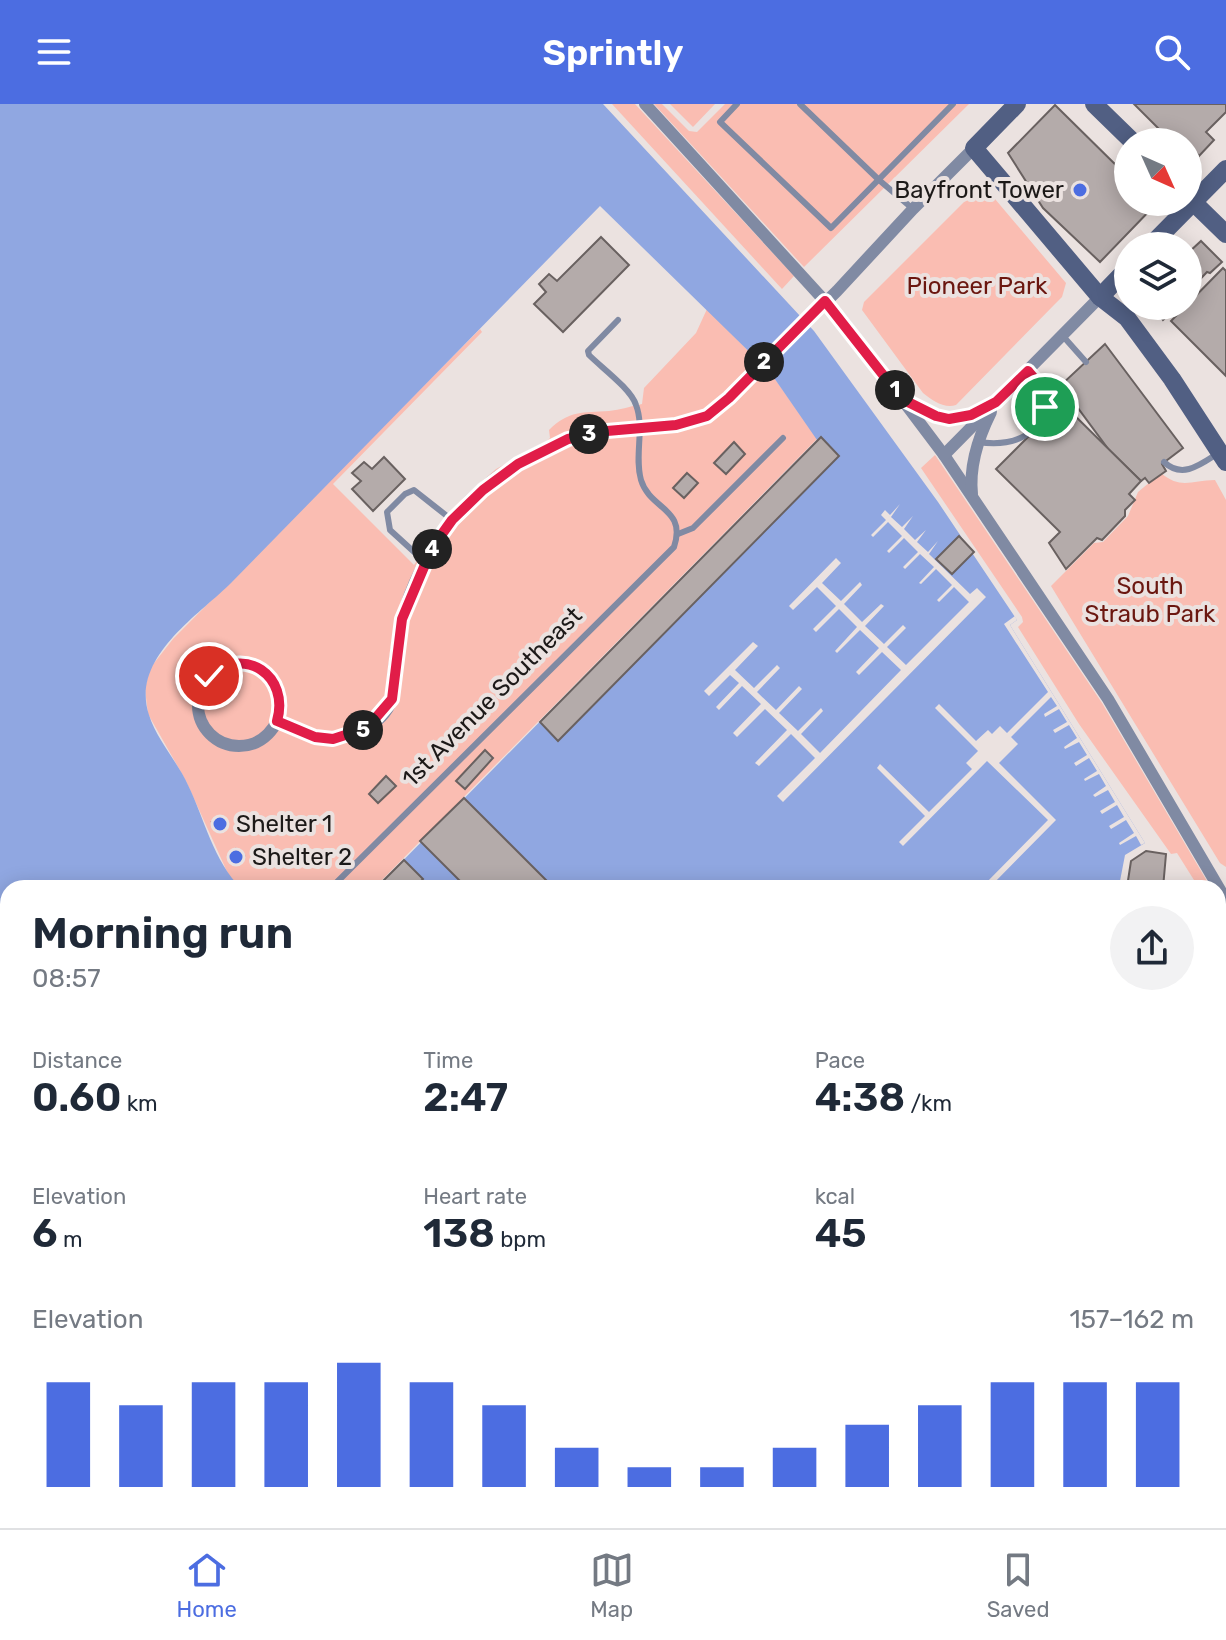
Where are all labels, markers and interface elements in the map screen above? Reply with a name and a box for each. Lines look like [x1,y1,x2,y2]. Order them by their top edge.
icon: menu [32,30,76,74]
icon: search [1150,30,1194,74]
text: Sprintly [542,31,684,74]
north arrow [1114,128,1202,216]
map controls [1114,128,1202,320]
place label: Bayfront Tower [894,176,1064,204]
marker: Bayfront Tower [1071,181,1089,199]
button: layers [1114,232,1202,320]
park label: Pioneer Park [907,272,1048,300]
pin: 2 [744,342,784,382]
text: 2 [757,348,771,375]
pin: 1 [875,370,915,410]
pin [1011,373,1079,441]
text: 1 [890,376,900,403]
icon: arrive [1023,385,1067,429]
pin: 3 [569,414,609,454]
text: 3 [582,420,596,447]
pin: 4 [412,529,452,569]
text: 4 [424,535,440,562]
park label: South Straub Park [1084,572,1216,628]
street label: 1st Avenue Southeast [396,601,588,793]
pin [175,642,243,710]
icon: check [187,654,231,698]
pin: 5 [343,710,383,750]
text: 5 [356,716,370,743]
place label: Shelter 1 [236,810,332,838]
marker: Shelter 1 [211,815,229,833]
place label: Shelter 2 [252,843,352,871]
marker: Shelter 2 [227,848,245,866]
button: share [1110,906,1194,990]
text: Morning run [32,907,293,959]
text: 08:57 [32,963,100,994]
text: Distance [32,1047,122,1074]
text: Time [423,1047,473,1074]
text: Pace [815,1047,865,1074]
text: 0.60 [32,1074,121,1121]
text: 2:47 [423,1074,508,1121]
text: 4:38 [815,1074,905,1121]
text: km [121,1090,158,1117]
text: /km [905,1090,952,1117]
text: Elevation [32,1183,126,1210]
text: Heart rate [423,1183,527,1210]
text: kcal [815,1183,855,1210]
text: 6 [32,1210,58,1257]
text: 138 [423,1210,495,1257]
text: 45 [815,1210,867,1257]
text: m [58,1226,82,1253]
text: bpm [495,1226,546,1253]
text: Elevation [32,1304,143,1335]
text: 157–162 m [1069,1304,1194,1335]
tab: Home [176,1548,237,1623]
tab: Map [590,1548,634,1623]
tab: Saved [987,1548,1049,1623]

